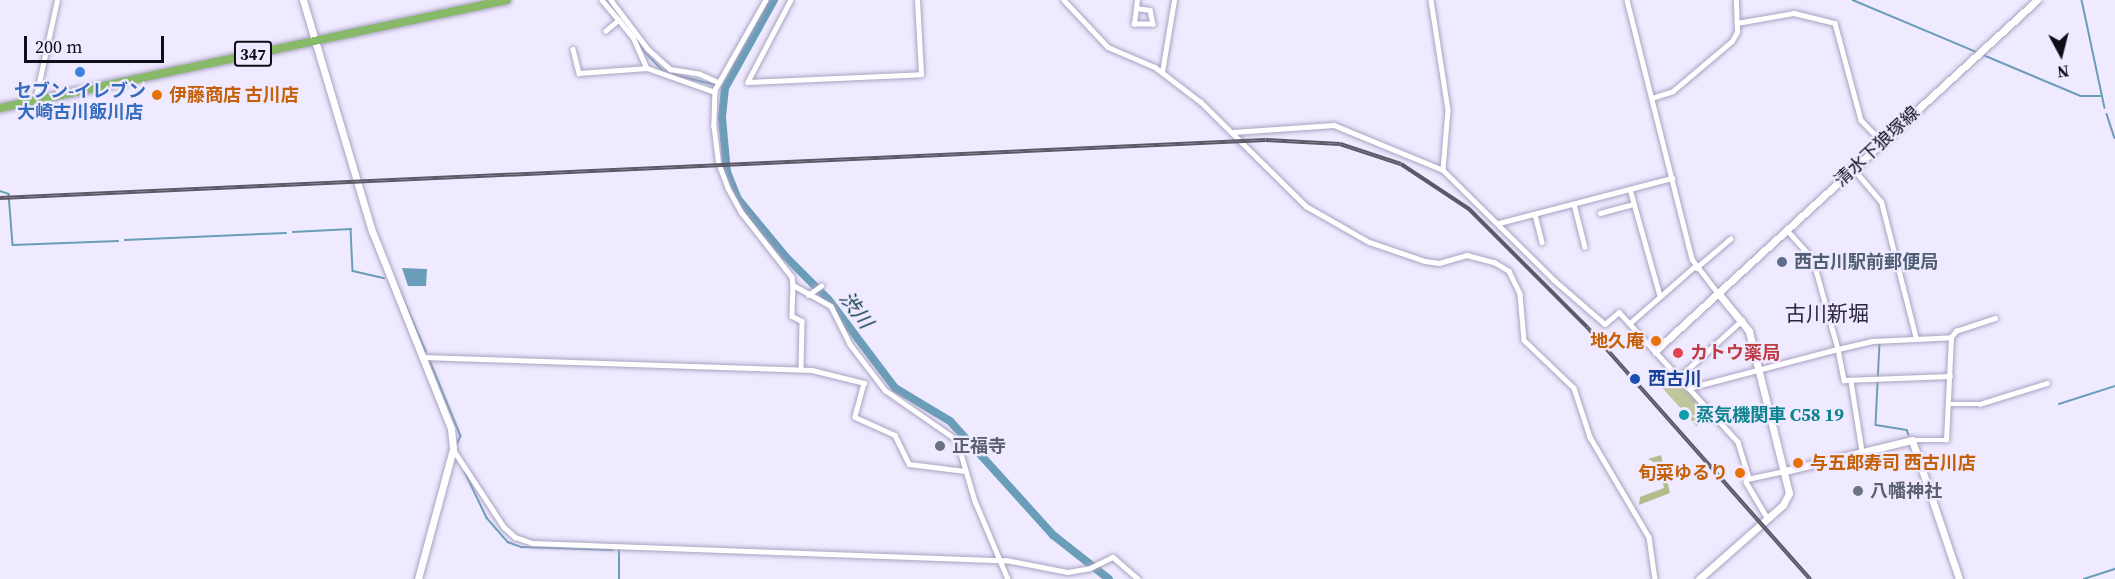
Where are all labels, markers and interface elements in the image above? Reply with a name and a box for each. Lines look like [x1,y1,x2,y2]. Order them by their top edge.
scale bar [27,24,166,62]
north arrow [2031,24,2091,84]
text: 200 m [35,34,82,59]
road number: 347 [234,41,272,67]
text: N [2056,60,2070,83]
marker: セブン-イレブン 大崎古川飯川店 [73,65,87,79]
place label: セブン-イレブン 大崎古川飯川店 [14,81,146,124]
place label: 伊藤商店 古川店 [169,84,299,106]
marker: 伊藤商店 古川店 [150,88,164,102]
street label: 清水下狼塚線 [1830,102,1924,192]
place label: 西古川駅前郵便局 [1794,251,1938,273]
marker: 西古川駅前郵便局 [1775,255,1789,269]
water label: 渋川 [834,287,878,333]
district label: 古川新堀 [1785,301,1869,327]
place label: 地久庵 [1590,330,1644,352]
marker: 地久庵 [1649,334,1663,348]
place label: カトウ薬局 [1690,342,1780,364]
marker: カトウ薬局 [1671,346,1685,360]
place label: 西古川 [1648,368,1702,390]
marker: 西古川 [1626,370,1644,388]
place label: 蒸気機関車 C58 19 [1696,404,1844,426]
marker: 蒸気機関車 C58 19 [1677,408,1691,422]
place label: 正福寺 [952,435,1006,457]
marker: 正福寺 [933,439,947,453]
place label: 与五郎寿司 西古川店 [1810,452,1976,474]
marker: 与五郎寿司 西古川店 [1791,456,1805,470]
place label: 旬菜ゆるり [1638,462,1728,484]
marker: 旬菜ゆるり [1733,466,1747,480]
place label: 八幡神社 [1870,480,1942,502]
marker: 八幡神社 [1851,484,1865,498]

